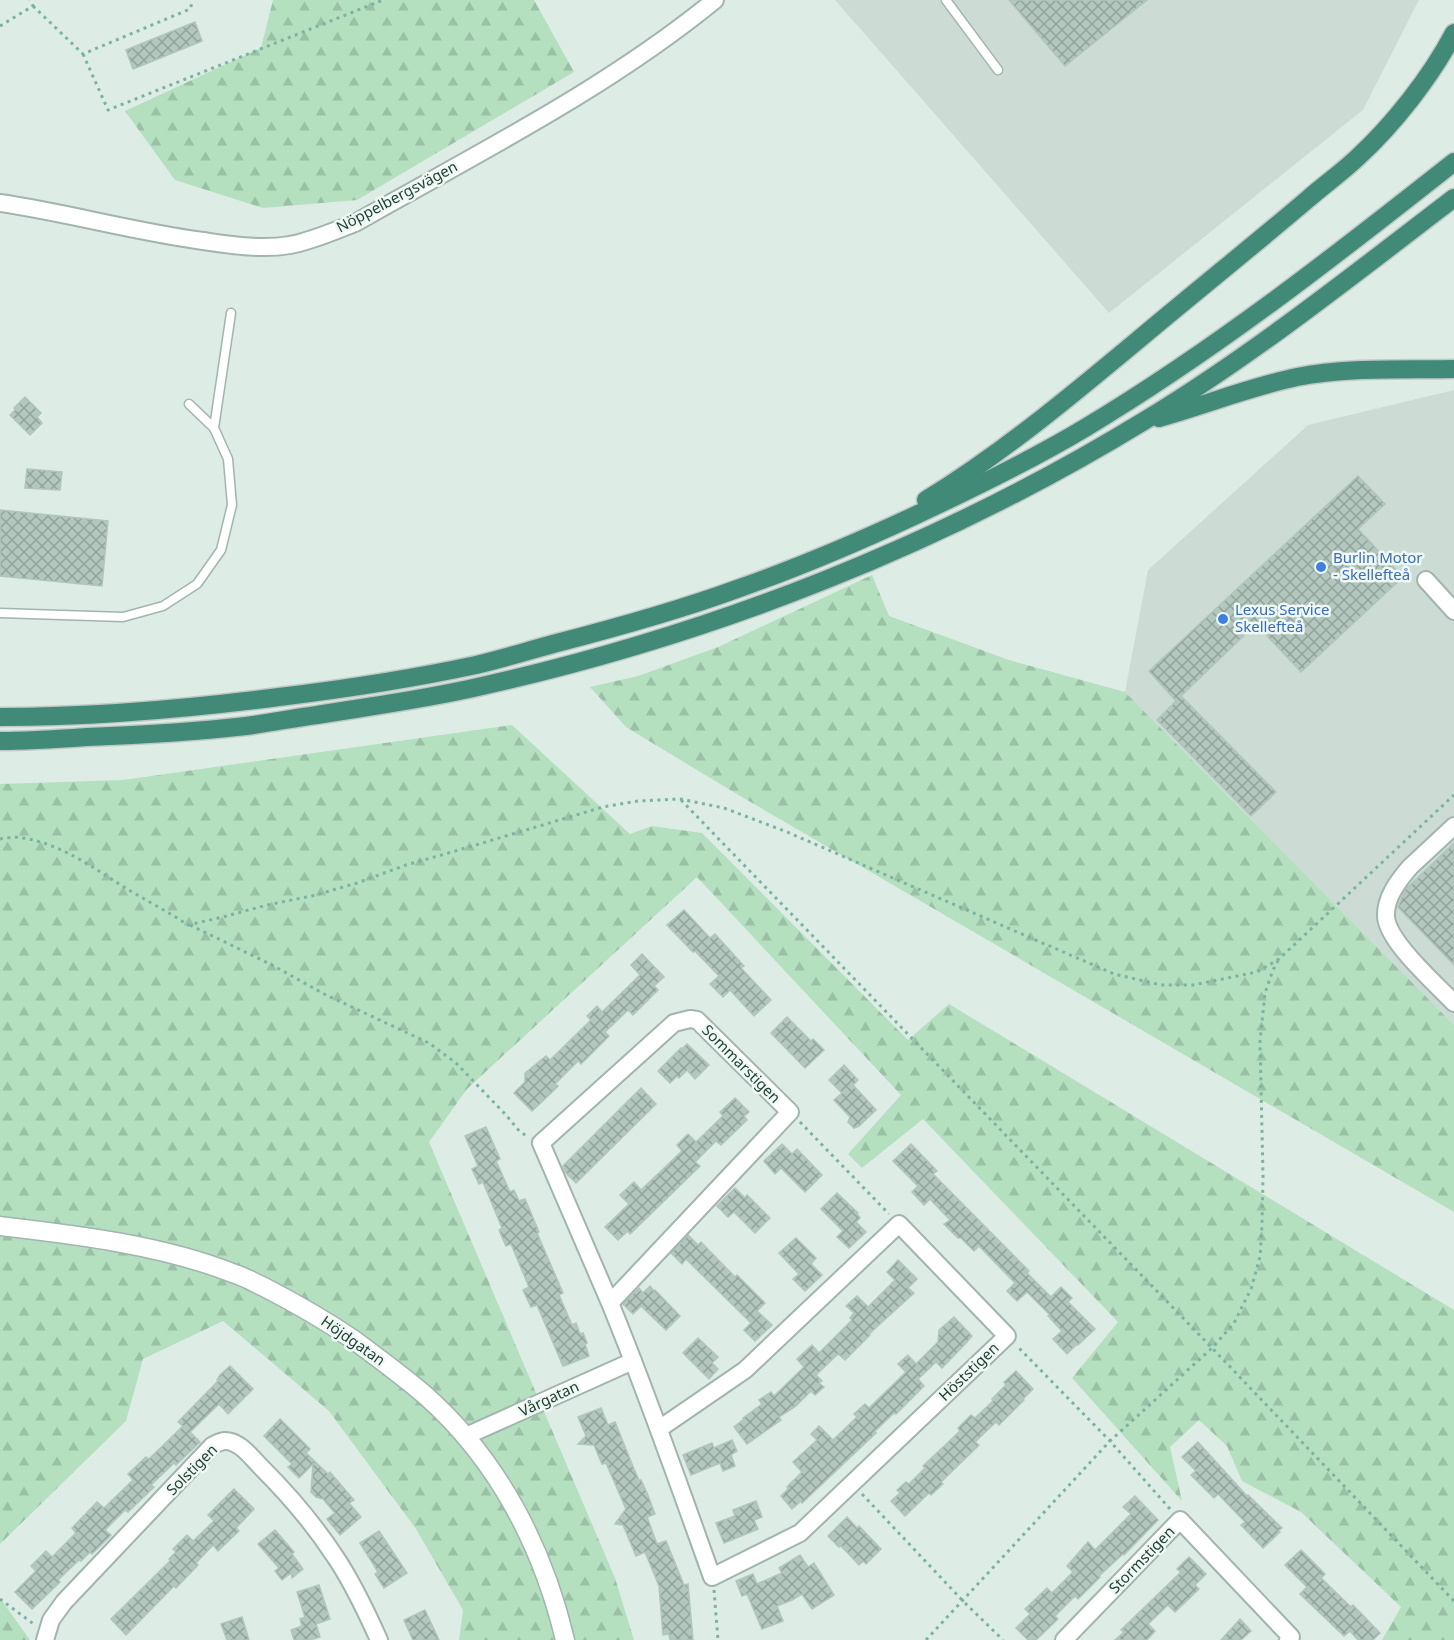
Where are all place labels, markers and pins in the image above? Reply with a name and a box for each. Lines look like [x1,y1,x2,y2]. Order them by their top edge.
place label: Burlin Motor - Skellefteå [1333,547,1423,584]
marker: Burlin Motor - Skellefteå [1314,560,1328,574]
place label: Lexus Service Skellefteå [1235,599,1329,636]
marker: Lexus Service Skellefteå [1216,612,1230,626]

